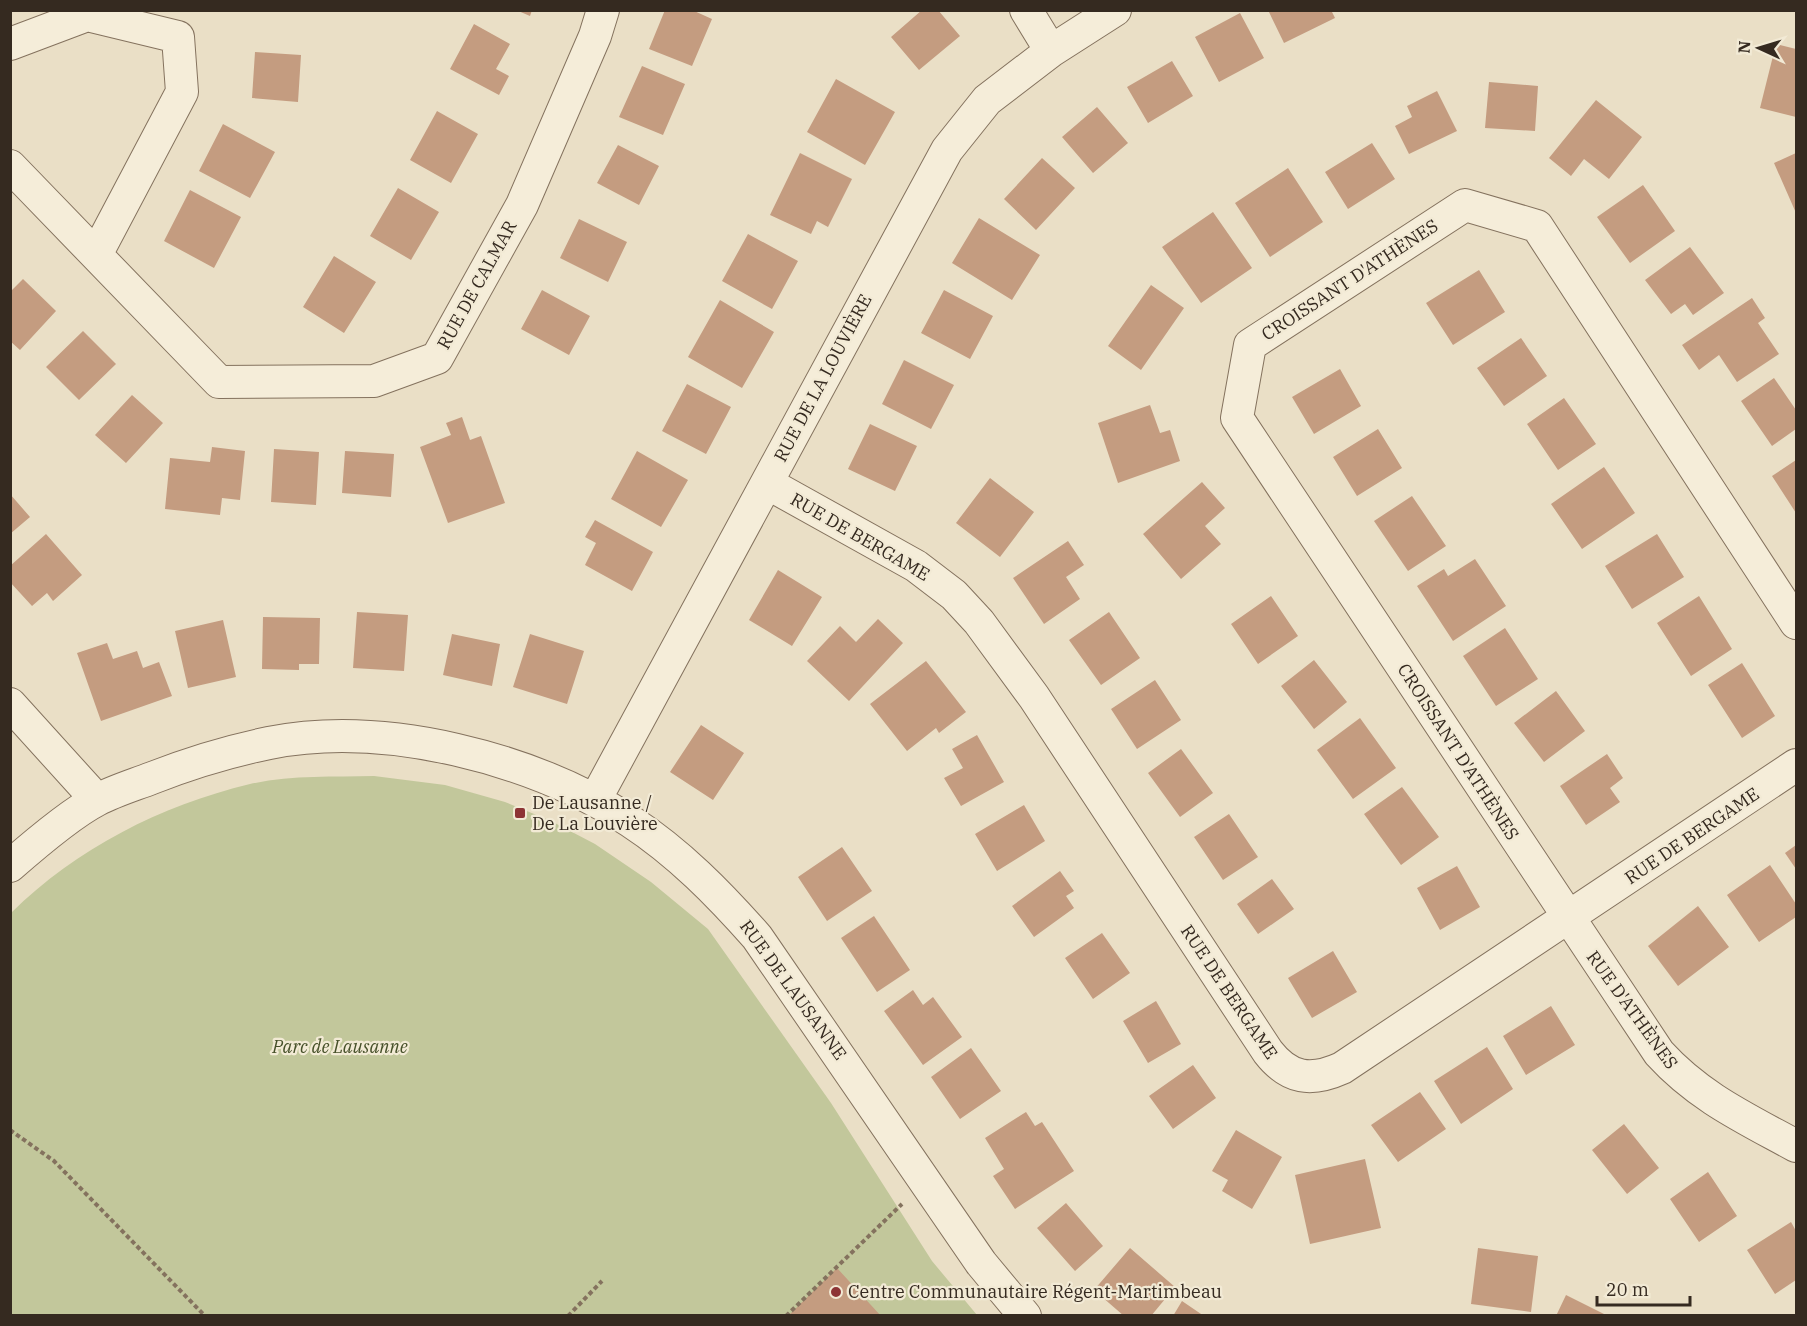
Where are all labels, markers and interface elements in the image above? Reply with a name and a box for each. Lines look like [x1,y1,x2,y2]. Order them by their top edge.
north arrow [1729,18,1789,78]
text: N [1734,40,1754,54]
street label: CROISSANT D'ATHÈNES [1257,214,1442,345]
street label: RUE DE CALMAR [432,216,521,353]
street label: RUE DE LA LOUVIÈRE [769,290,877,466]
street label: RUE DE BERGAME [786,487,934,586]
street label: CROISSANT D'ATHÈNES [1393,659,1524,844]
street label: RUE DE BERGAME [1620,782,1763,889]
place label: De Lausanne / De La Louvière [532,791,658,835]
marker: De Lausanne / De La Louvière [513,806,527,820]
street label: RUE DE LAUSANNE [735,915,852,1064]
street label: RUE DE BERGAME [1176,920,1283,1063]
street label: RUE D'ATHÈNES [1582,946,1683,1074]
park label: Parc de Lausanne [271,1035,408,1058]
scale bar [1597,1269,1690,1307]
text: 20 m [1606,1278,1649,1301]
place label: Centre Communautaire Régent-Martimbeau [848,1280,1222,1303]
marker: Centre Communautaire Régent-Martimbeau [829,1285,843,1299]

